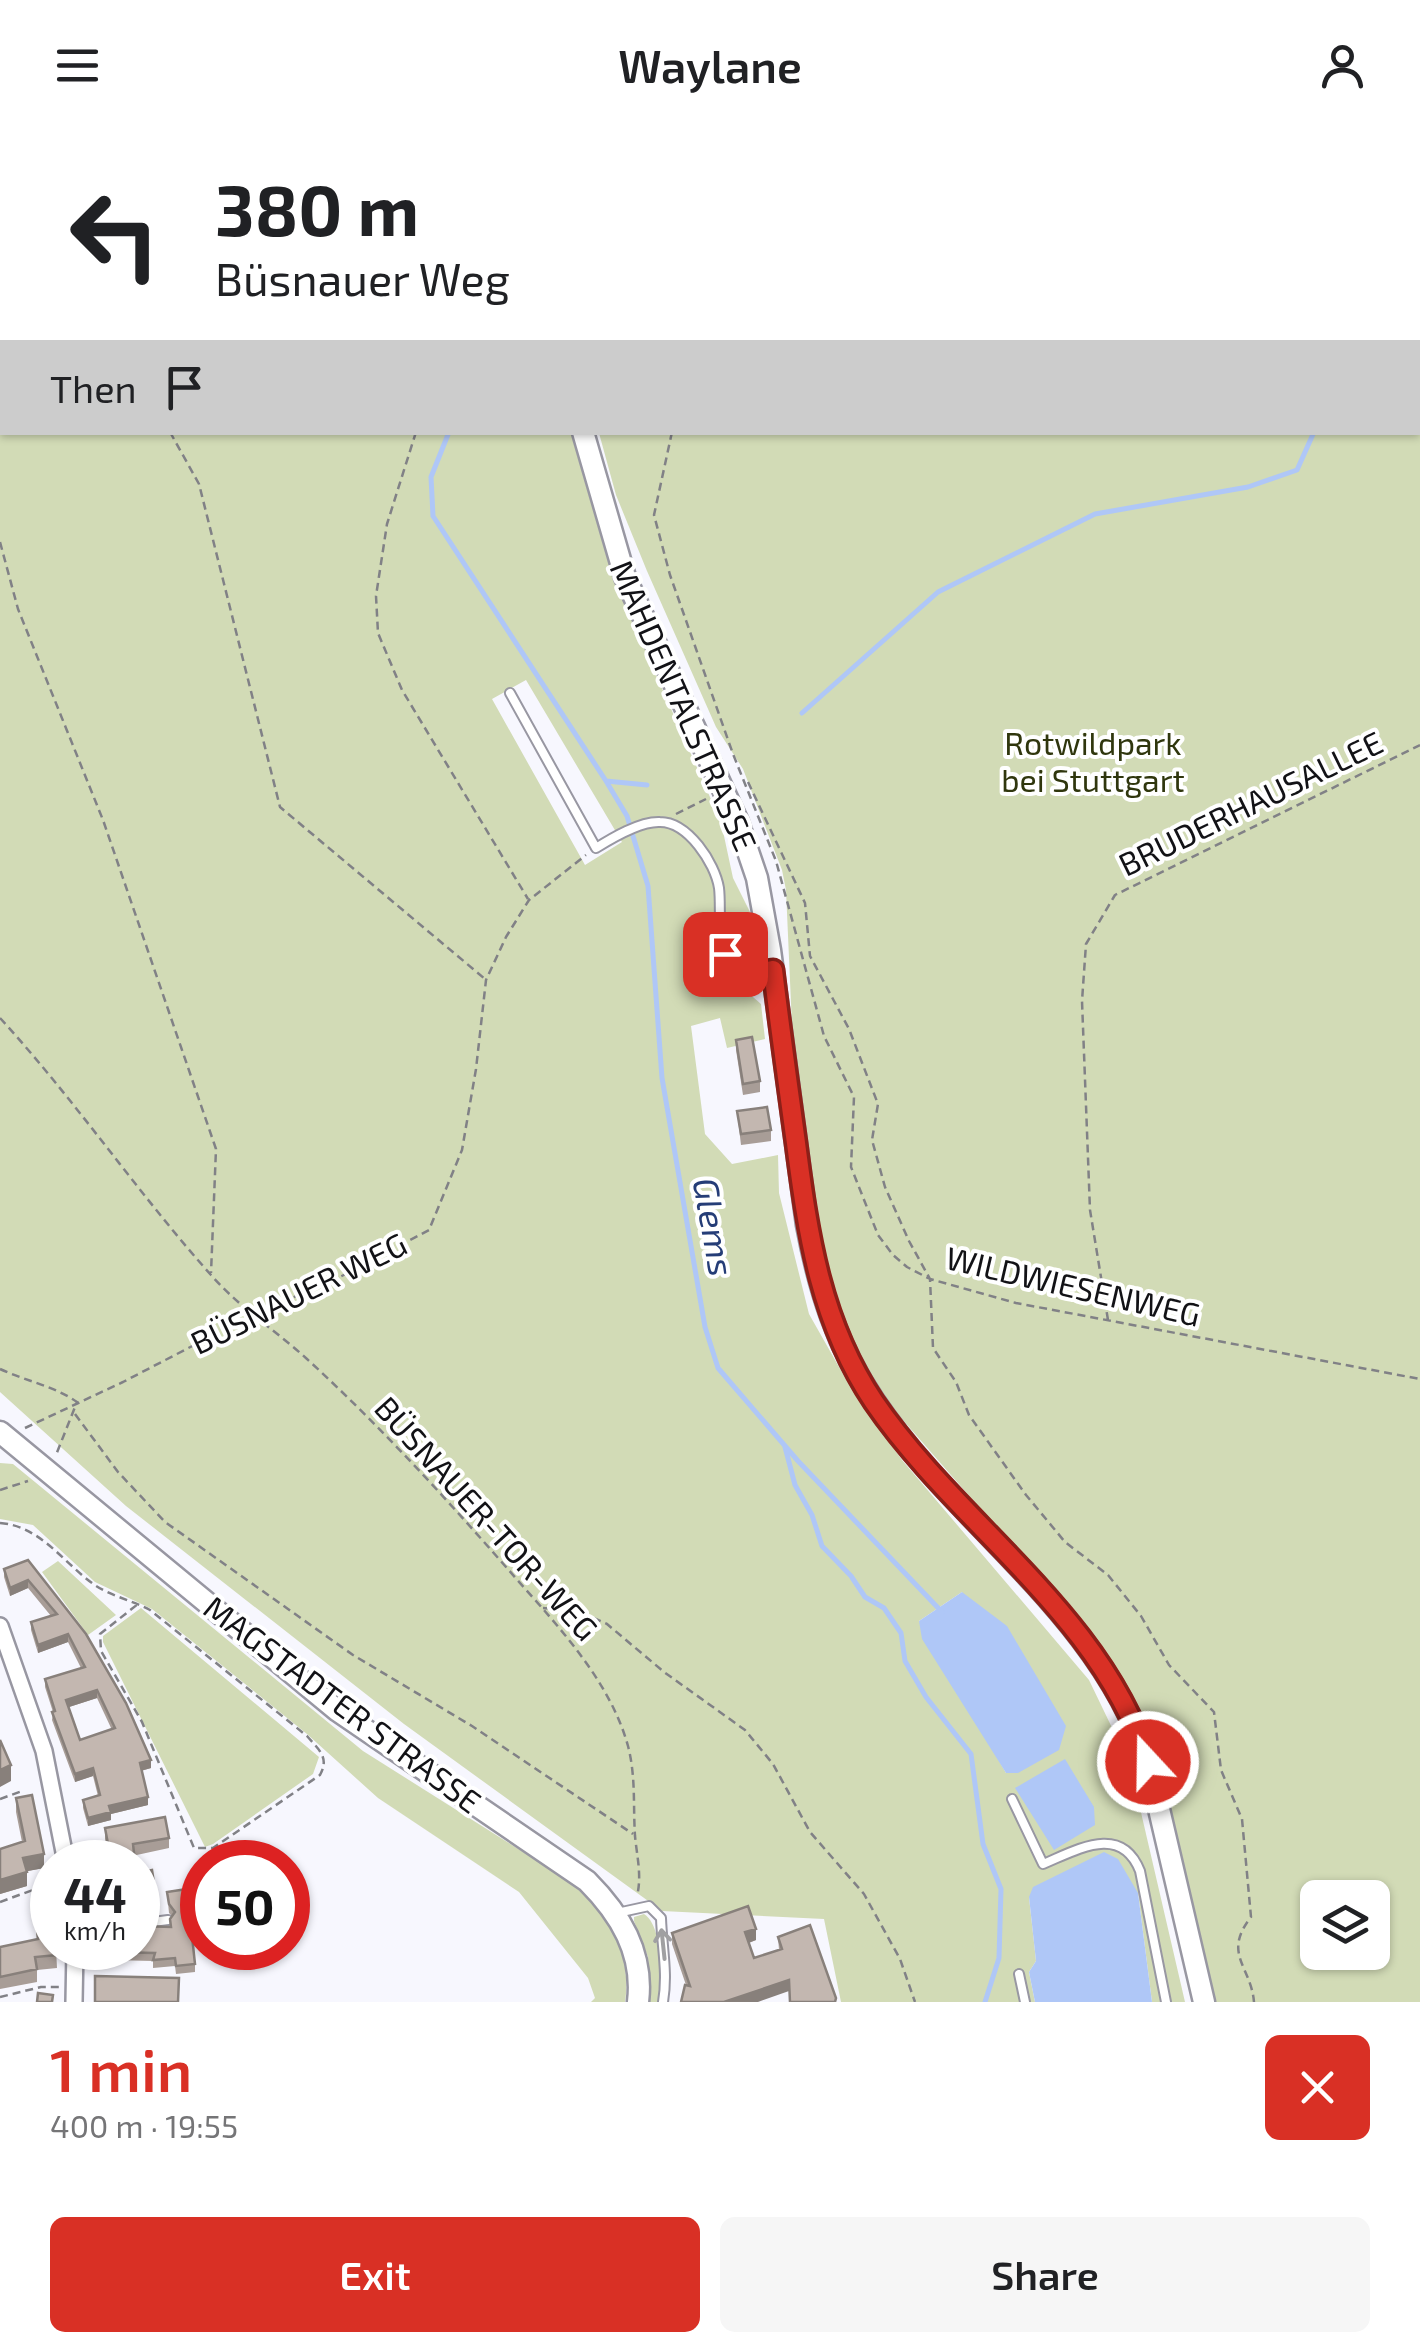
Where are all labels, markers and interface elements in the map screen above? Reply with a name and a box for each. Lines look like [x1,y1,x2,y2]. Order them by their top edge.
icon: menu [50,38,105,93]
text: Waylane [618,38,802,92]
icon: person [1315,38,1370,93]
text: 380 m [215,166,419,250]
icon: left [50,170,180,300]
text: Büsnauer Weg [215,251,510,305]
icon: arrive [157,360,212,415]
text: Then [50,365,137,411]
street label: MAHDENTALSTRASSE [604,554,766,856]
street label: BRUDERHAUSALLEE [1112,722,1388,883]
park label: Rotwildpark bei Stuttgart [1001,723,1185,798]
pin [683,912,768,997]
icon: arrive [698,927,753,982]
water label: Glems [686,1174,744,1279]
street label: BÜSNAUER WEG [184,1224,412,1361]
street label: WILDWIESENWEG [943,1237,1204,1333]
street label: BÜSNAUER-TOR-WEG [368,1388,607,1647]
street label: MAGSTADTER STRASSE [197,1587,489,1820]
position arrow [1096,1710,1200,1814]
speed limit sign: 50 [180,1840,310,1970]
text: 44 [63,1863,127,1923]
map controls [1300,1880,1390,1970]
button: layers [1300,1880,1390,1970]
text: km/h [64,1915,126,1945]
one-way arrow [653,1929,672,1961]
text: 1 min [50,2032,192,2104]
button: close [1265,2035,1370,2140]
text: 400 m · 19:55 [50,2106,238,2144]
button: Exit [50,2217,700,2332]
button: Share [720,2217,1370,2332]

